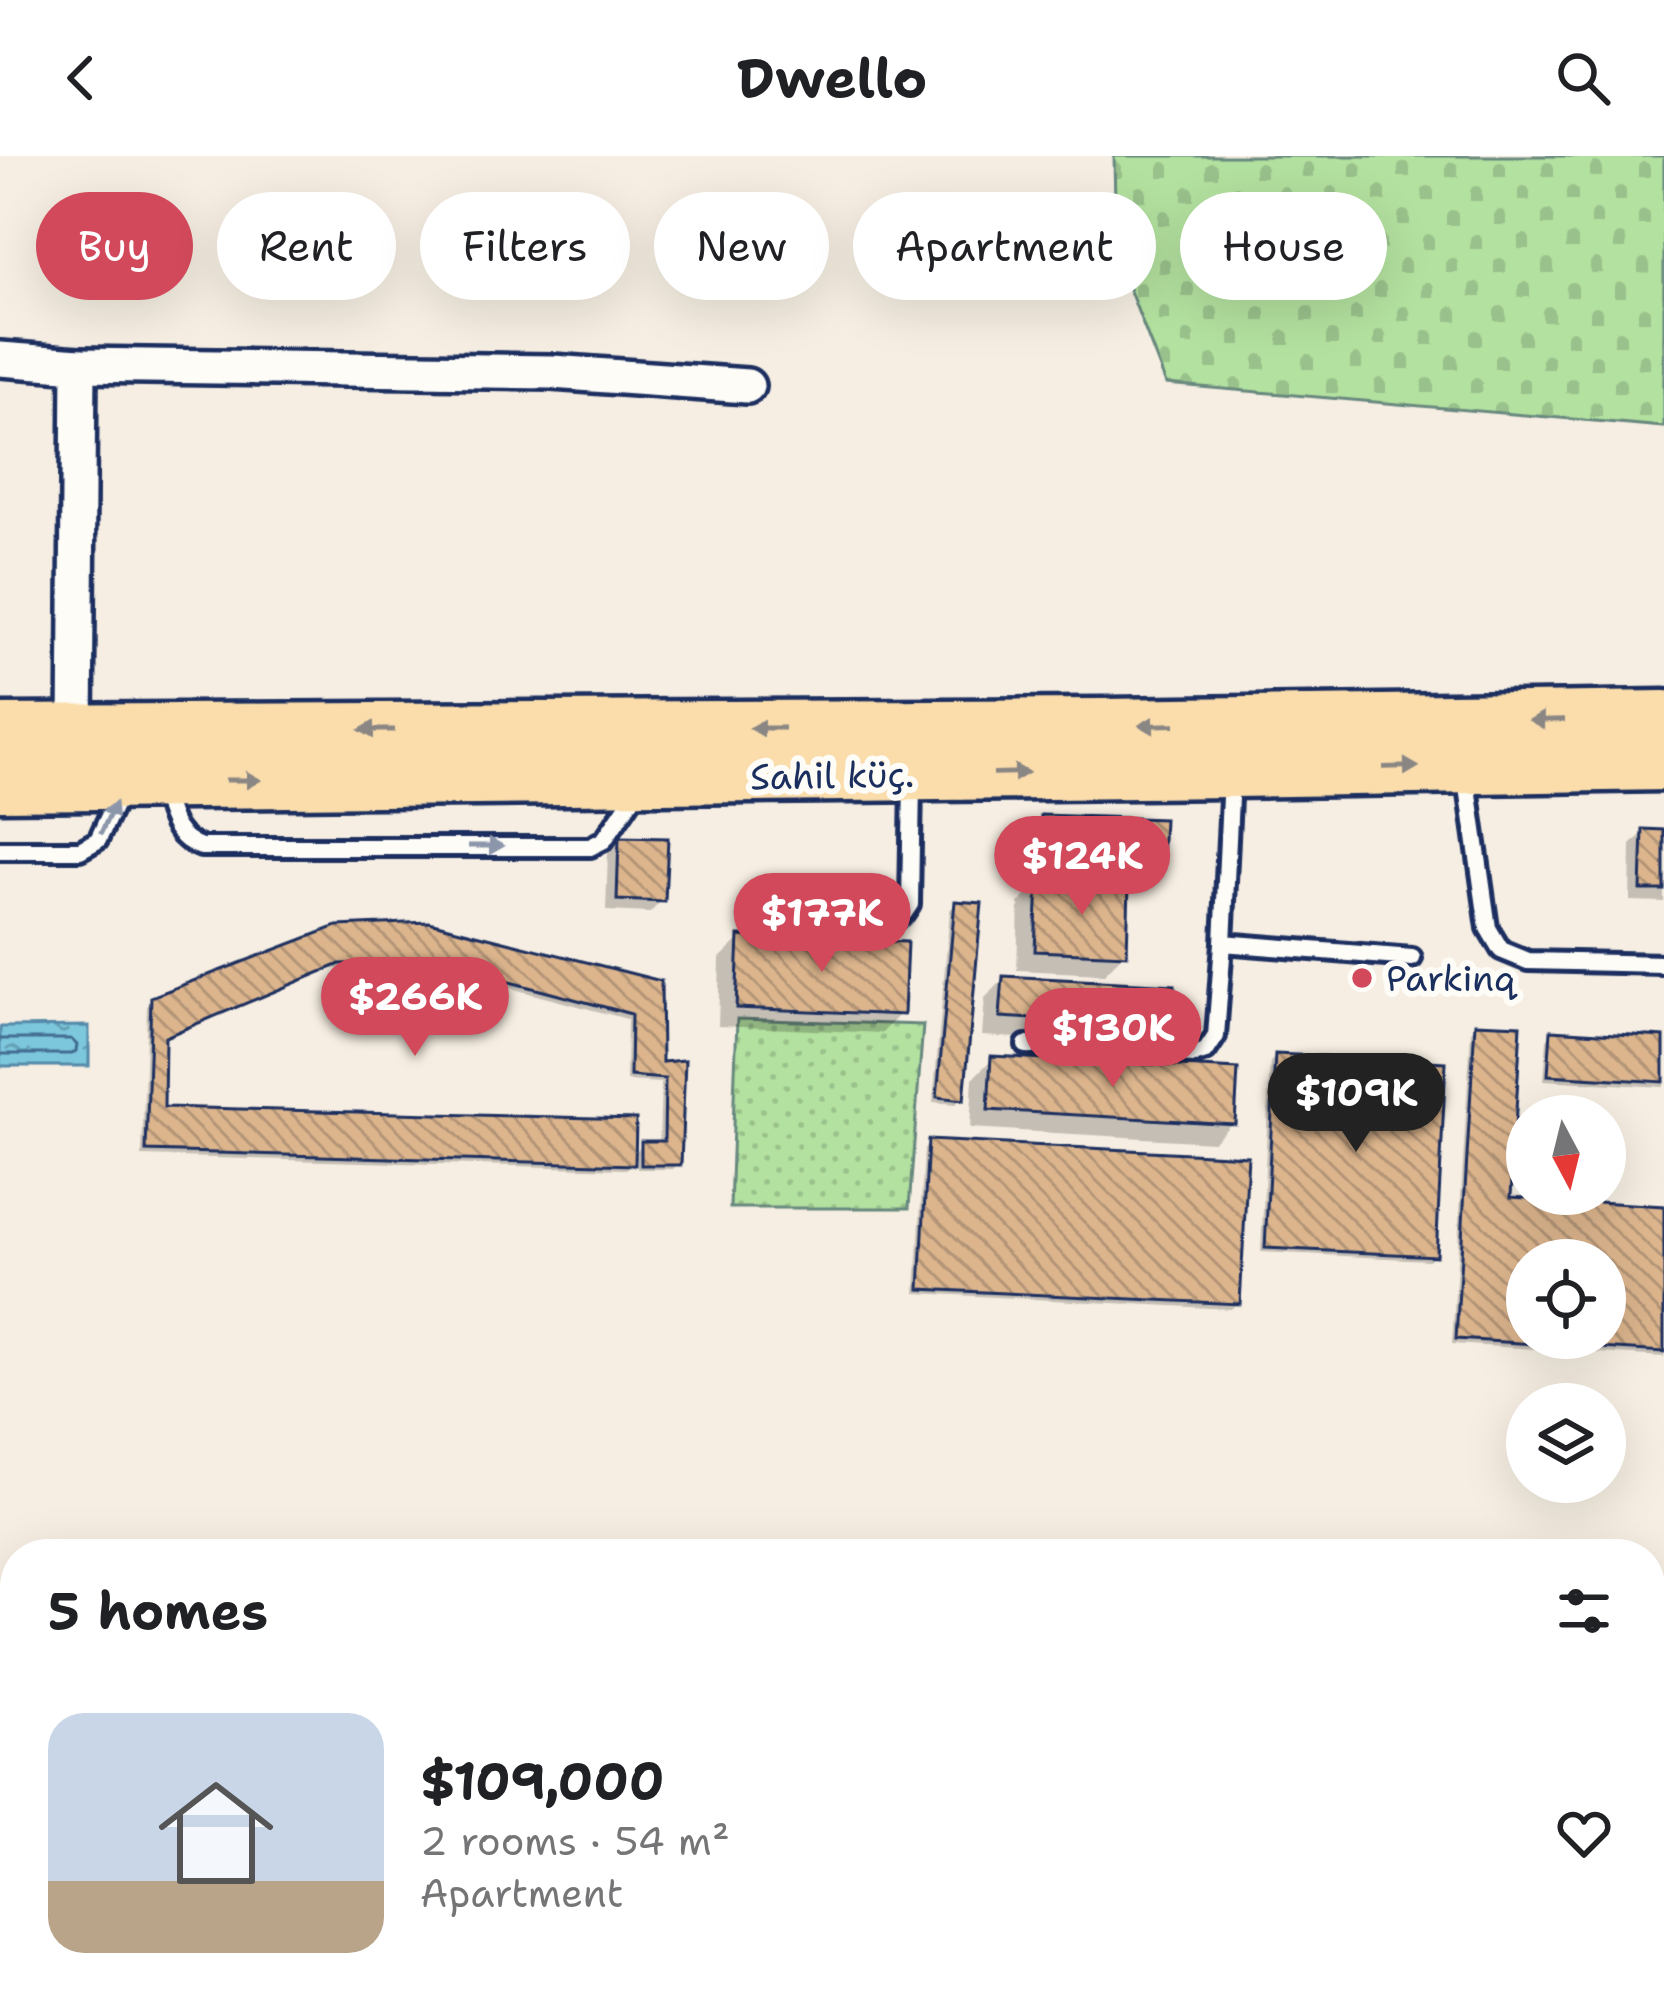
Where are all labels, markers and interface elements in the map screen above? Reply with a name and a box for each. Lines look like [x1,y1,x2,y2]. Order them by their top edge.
text: Dwello [737,42,927,114]
icon: back [48,45,114,111]
icon: search [1550,45,1616,111]
chip: Buy [36,192,193,300]
chip: Rent [217,192,396,300]
chip: Filters [420,192,630,300]
chip: New [654,192,829,300]
chip: Apartment [853,192,1156,300]
chip: House [1180,192,1387,300]
one-way arrow [1527,710,1565,730]
one-way arrow [1137,716,1175,735]
one-way arrow [747,718,785,738]
one-way arrow [357,720,395,740]
street label: Sahil küç. [750,750,914,801]
one-way arrow [1383,758,1421,777]
one-way arrow [993,763,1031,783]
one-way arrow [225,770,263,790]
one-way arrow [98,800,118,835]
pin: $124K [998,816,1166,918]
text: $124K [1021,829,1143,881]
one-way arrow [468,836,506,856]
pin: $177K [738,873,906,975]
text: $177K [761,886,883,938]
place label: Parkinq [1386,954,1518,1003]
pin: $266K [331,957,499,1059]
marker: Parkinq [1349,965,1375,991]
text: $266K [348,970,482,1022]
pin: $130K [1029,988,1197,1090]
text: $130K [1051,1001,1175,1053]
pin: $109K [1272,1053,1440,1155]
text: $109K [1295,1066,1417,1118]
north arrow [1506,1095,1626,1215]
map controls [1506,1095,1626,1503]
button: locate [1506,1239,1626,1359]
button: layers [1506,1383,1626,1503]
text: 5 homes [48,1577,268,1645]
icon: filters [1551,1578,1617,1644]
text: $109,000 [420,1747,664,1815]
icon: home [144,1761,288,1905]
icon: heart [1551,1800,1617,1866]
text: 2 rooms · 54 m² [420,1815,730,1867]
text: Apartment [420,1867,623,1919]

